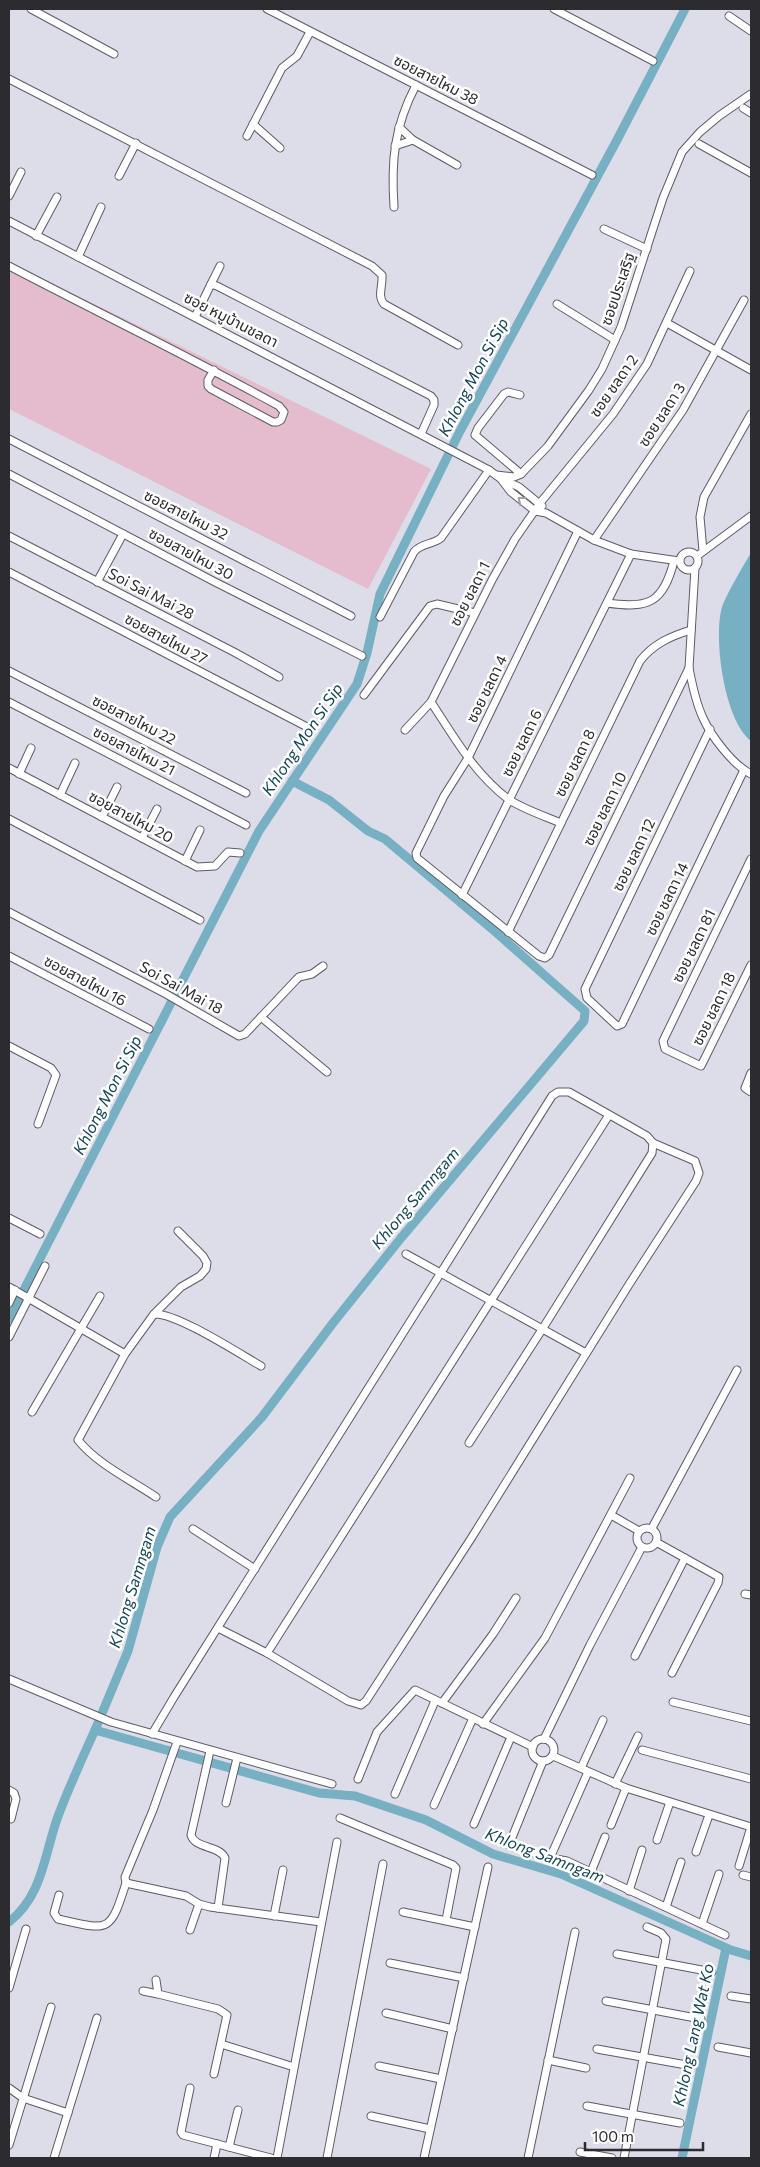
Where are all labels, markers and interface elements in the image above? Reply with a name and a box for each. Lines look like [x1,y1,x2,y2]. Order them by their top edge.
street label: ซอยสายไหม 38 [391,50,482,108]
street label: ซอยประเสริฐ [596,250,638,327]
street label: ซอย หมูบ้านชลดา [181,288,282,351]
water label: Khlong Mon Si Sip [433,314,512,439]
street label: ซอย ชลดา 2 [585,351,641,420]
street label: ซอย ชลดา 3 [634,379,688,450]
street label: ซอยสายไหม 32 [142,485,231,543]
one-way arrow [518,497,527,505]
street label: ซอยสายไหม 30 [146,523,237,583]
street label: ซอย ชลดา 1 [445,558,493,629]
street label: Soi Sai Mai 28 [105,564,197,622]
street label: ซอยสายไหม 27 [122,609,211,667]
street label: ซอย ชลดา 4 [462,652,510,725]
water label: Khlong Mon Si Sip [257,679,346,798]
street label: ซอยสายไหม 22 [90,690,179,748]
street label: ซอย ชลดา 6 [497,706,545,779]
street label: ซอยสายไหม 21 [90,722,178,778]
street label: ซอย ชลดา 8 [550,726,598,799]
street label: ซอย ชลดา 10 [578,769,630,848]
street label: ซอยสายไหม 20 [86,786,177,846]
street label: ซอย ชลดา 12 [608,815,658,894]
street label: ซอย ชลดา 14 [641,859,692,938]
street label: ซอย ชลดา 81 [668,906,719,985]
street label: ซอยสายไหม 16 [41,951,130,1009]
street label: Soi Sai Mai 18 [137,957,226,1017]
street label: ซอย ชลดา 18 [688,969,739,1048]
water label: Khlong Mon Si Sip [68,1032,145,1157]
water label: Khlong Samngam [367,1143,462,1252]
water label: Khlong Samngam [104,1524,159,1650]
water label: Khlong Samngam [483,1823,608,1886]
water label: Khlong Lang Wat Ko [668,1962,717,2108]
scale bar [585,2120,702,2152]
text: 100 m [592,2127,634,2145]

